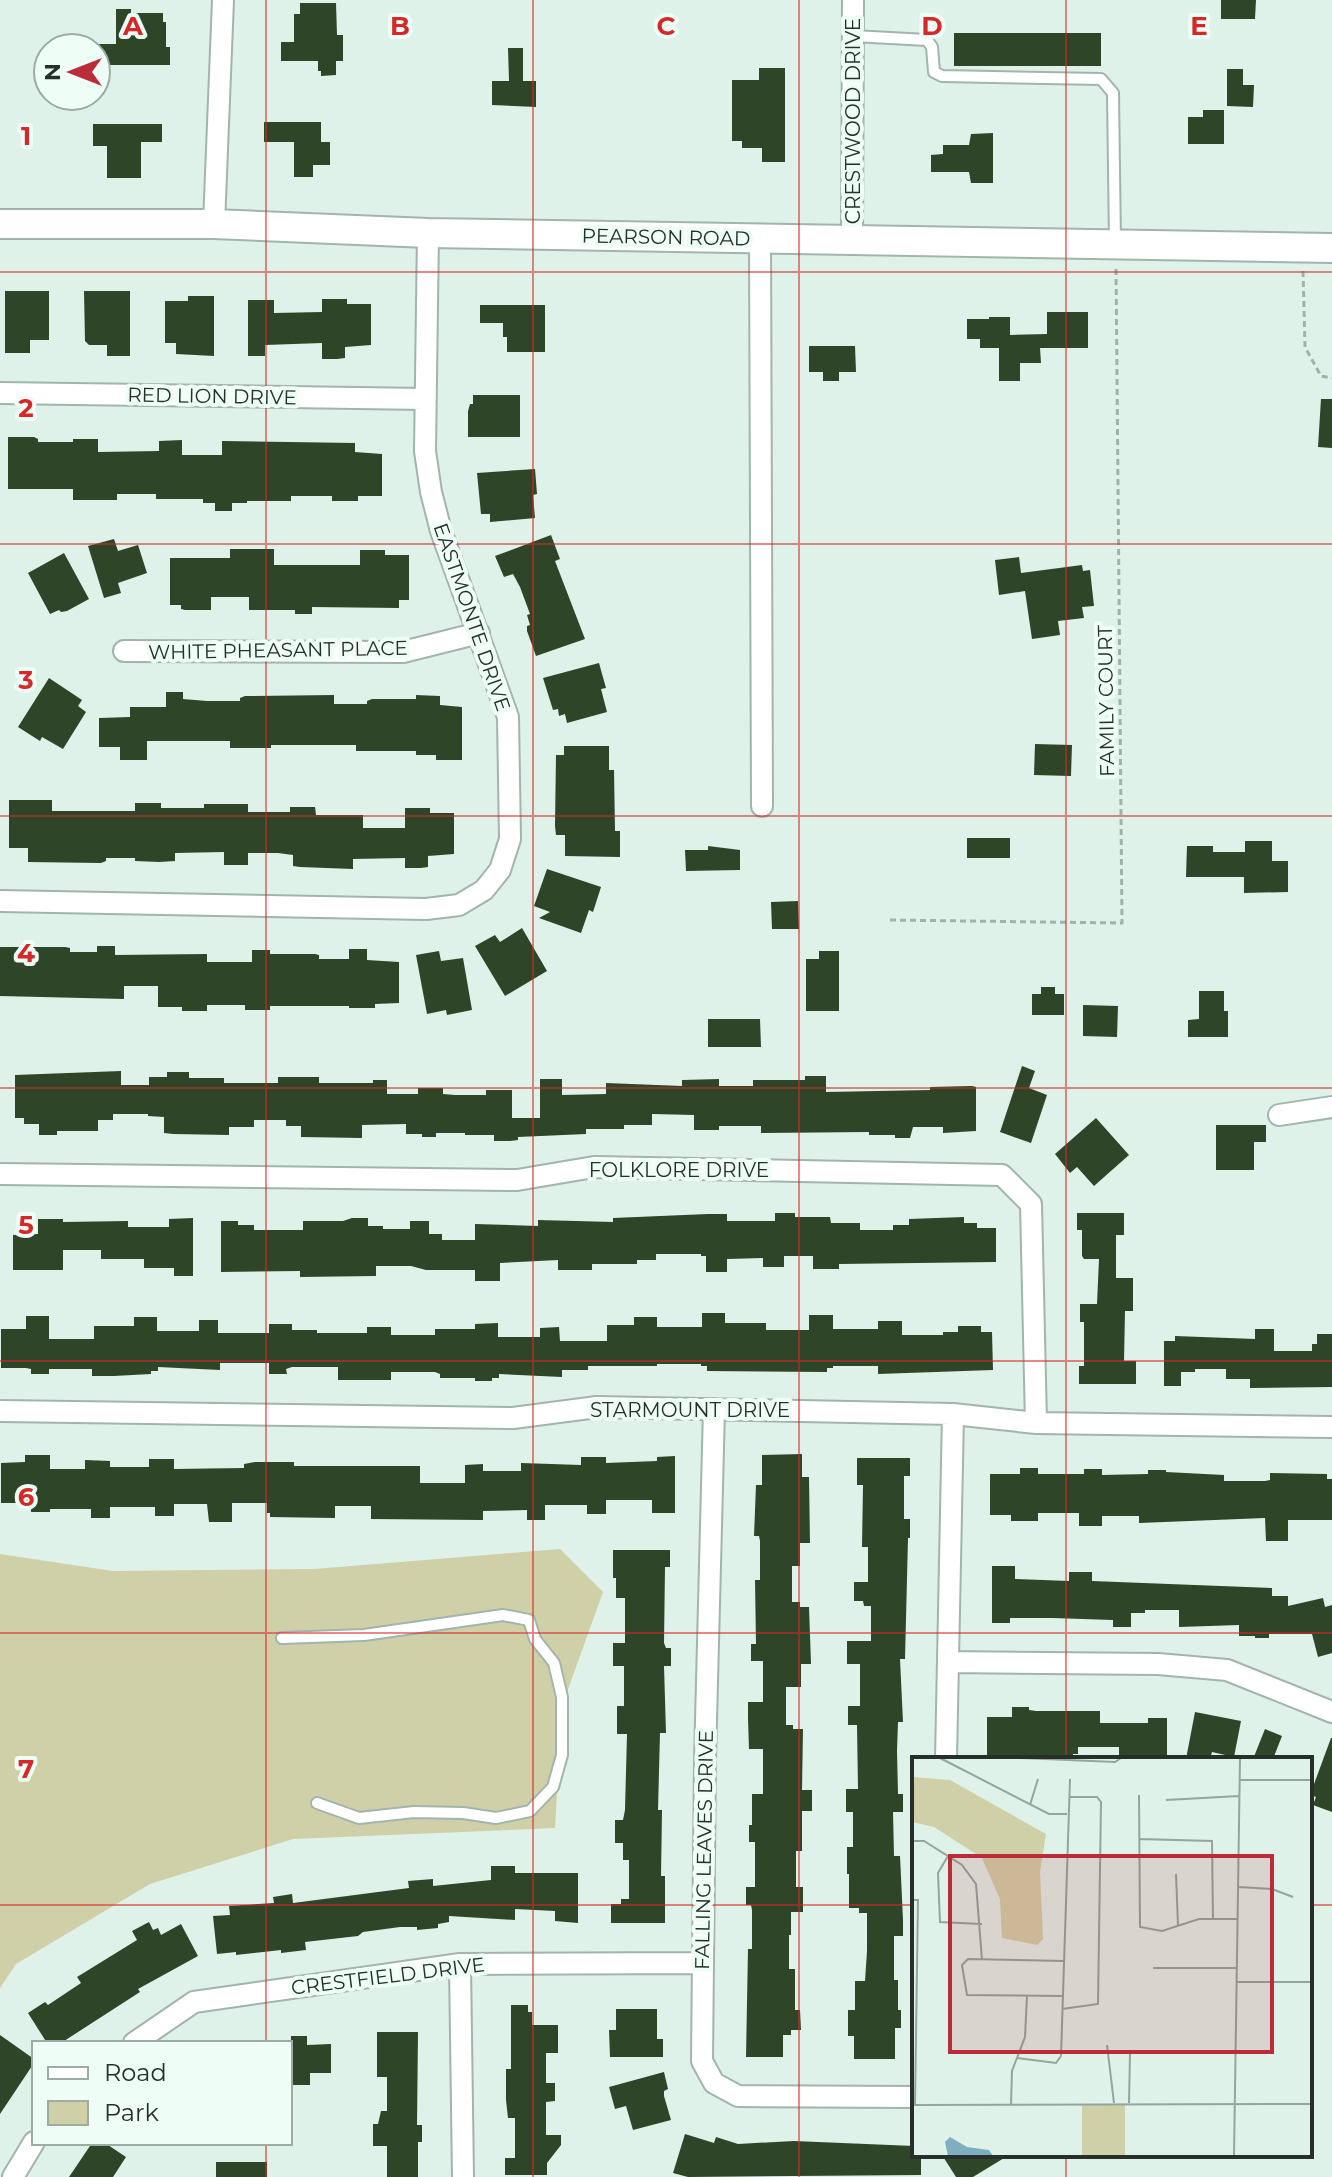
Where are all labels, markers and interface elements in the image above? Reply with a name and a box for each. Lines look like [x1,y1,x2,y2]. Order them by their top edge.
text: A [122,10,144,42]
text: B [390,10,410,42]
text: C [657,10,676,42]
text: D [921,10,943,42]
text: E [1190,10,1208,42]
street label: CRESTWOOD DRIVE [841,18,865,224]
north arrow [32,32,112,112]
text: N [39,63,66,81]
text: 1 [21,120,31,152]
street label: PEARSON ROAD [581,224,751,250]
street label: RED LION DRIVE [127,383,297,409]
text: 2 [18,392,34,424]
street label: EASTMONTE DRIVE [429,520,515,714]
street label: FAMILY COURT [1093,625,1119,777]
street label: WHITE PHEASANT PLACE [148,636,408,664]
text: 3 [17,664,34,696]
text: 4 [17,937,35,969]
street label: FOLKLORE DRIVE [589,1158,769,1182]
text: 5 [18,1209,34,1241]
street label: STARMOUNT DRIVE [590,1398,790,1422]
text: 6 [18,1481,35,1513]
street label: FALLING LEAVES DRIVE [690,1730,718,1970]
text: 7 [18,1753,34,1785]
inset map [912,1757,1312,2157]
street label: CRESTFIELD DRIVE [290,1952,486,2000]
legend [32,2041,292,2145]
text: Road [104,2058,167,2087]
text: Park [104,2098,159,2127]

